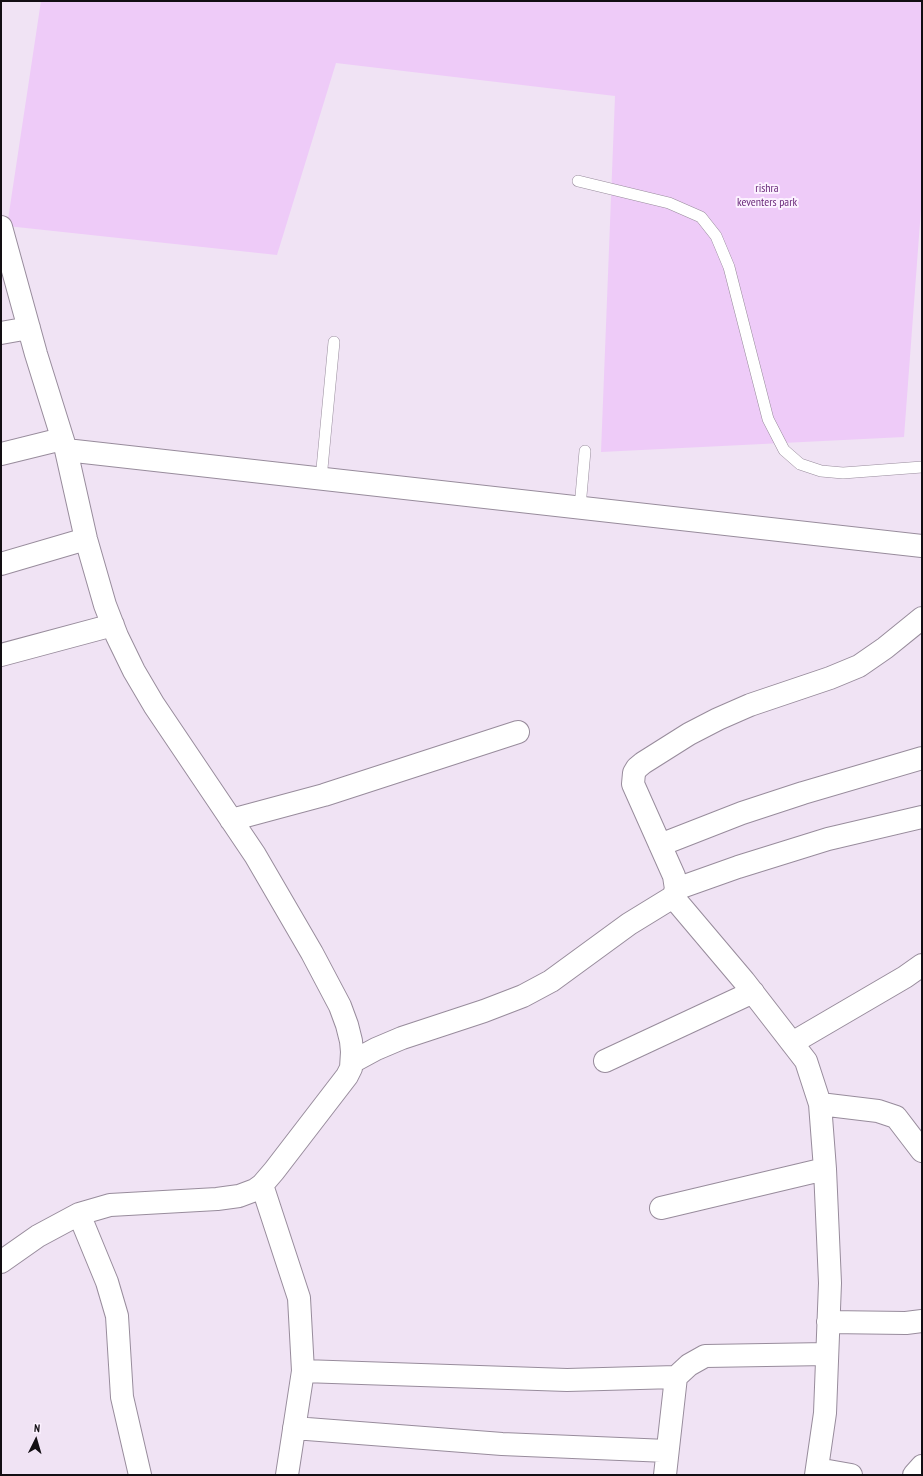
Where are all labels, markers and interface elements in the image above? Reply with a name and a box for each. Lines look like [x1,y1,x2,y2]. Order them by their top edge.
park label: rishra keventers park [737,182,797,210]
north arrow [16,1420,56,1460]
text: N [33,1421,41,1435]

